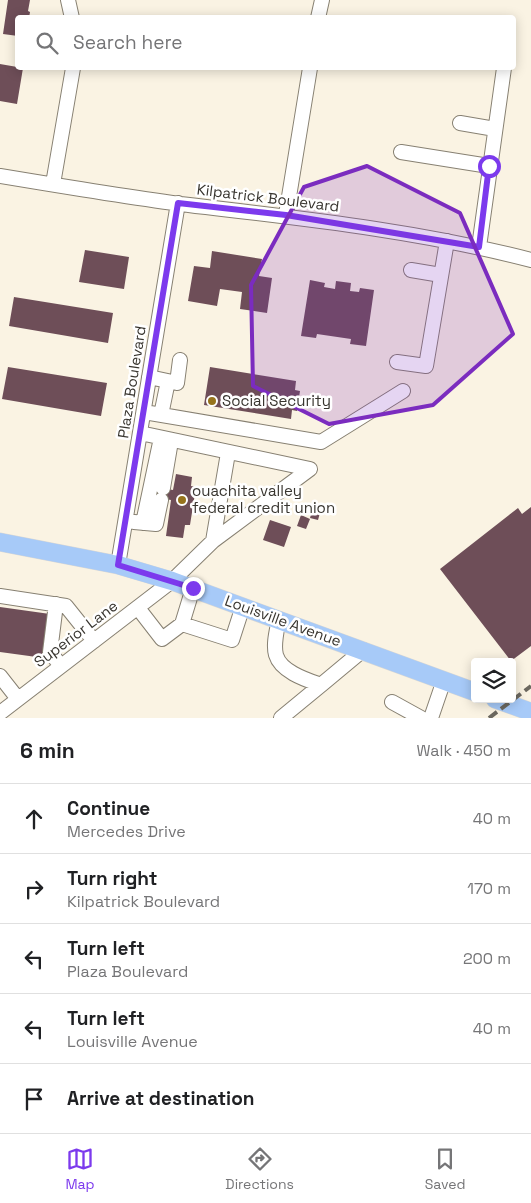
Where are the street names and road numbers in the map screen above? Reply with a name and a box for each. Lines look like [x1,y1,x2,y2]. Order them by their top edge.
street label: Kilpatrick Boulevard [196,179,340,216]
street label: Plaza Boulevard [113,324,150,440]
street label: Louisville Avenue [222,591,344,650]
street label: Superior Lane [30,596,121,671]

